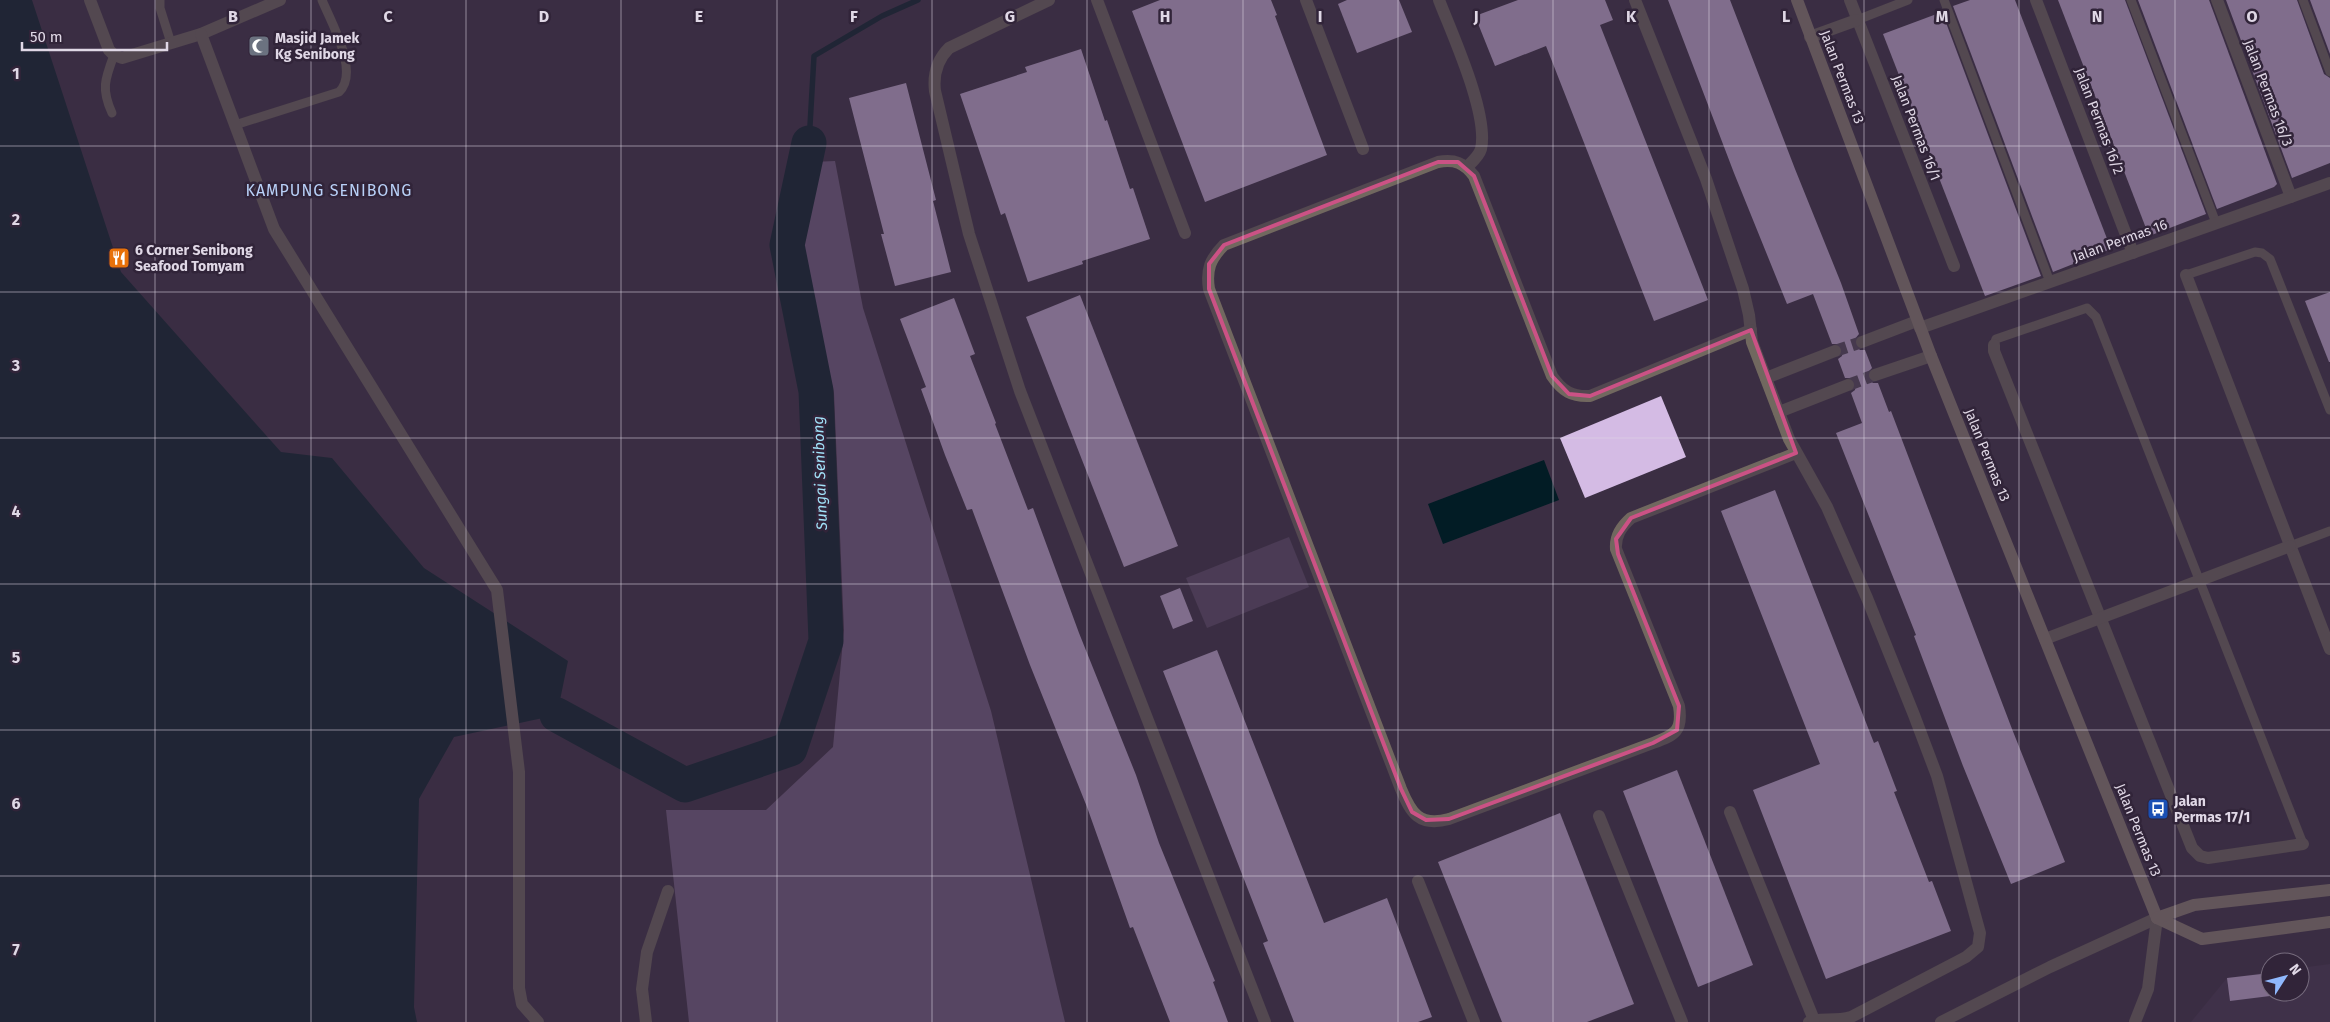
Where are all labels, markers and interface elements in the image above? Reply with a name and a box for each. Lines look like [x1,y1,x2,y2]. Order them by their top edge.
text: B [228,7,238,26]
text: C [383,7,393,26]
text: D [539,7,549,26]
text: E [695,7,703,26]
text: F [850,7,858,26]
text: G [1005,7,1015,26]
text: H [1160,7,1170,26]
text: I [1318,7,1322,26]
text: J [1472,7,1479,26]
text: K [1626,7,1637,26]
text: L [1782,7,1790,26]
text: M [1936,7,1949,26]
text: N [2092,7,2102,26]
text: O [2246,7,2258,26]
scale bar [22,20,168,52]
text: 50 m [30,28,63,46]
street label: Jalan Permas 13 [1816,28,1868,126]
place label: Masjid Jamek Kg Senibong [275,30,360,63]
mosque icon: Masjid Jamek Kg Senibong [247,34,271,58]
street label: Jalan Permas 16/3 [2240,37,2296,149]
text: 1 [12,64,20,83]
street label: Jalan Permas 16/2 [2071,65,2127,177]
street label: Jalan Permas 16/1 [1888,73,1944,183]
district label: KAMPUNG SENIBONG [246,181,412,200]
text: 2 [12,210,20,229]
street label: Jalan Permas 16 [2070,216,2170,266]
place label: 6 Corner Senibong Seafood Tomyam [135,242,253,275]
restaurant icon: 6 Corner Senibong Seafood Tomyam [107,246,131,270]
text: 3 [11,356,20,375]
street label: Jalan Permas 13 [1961,406,2013,504]
water label: Sungai Senibong [809,416,831,531]
text: 4 [11,502,21,521]
text: 5 [12,648,21,667]
street label: Jalan Permas 13 [2112,781,2164,879]
place label: Jalan Permas 17/1 [2173,793,2250,826]
text: 6 [11,794,21,813]
bus stop icon: Jalan Permas 17/1 [2146,797,2170,821]
text: 7 [12,940,20,959]
north arrow [2260,952,2310,1002]
text: N [2286,961,2305,978]

